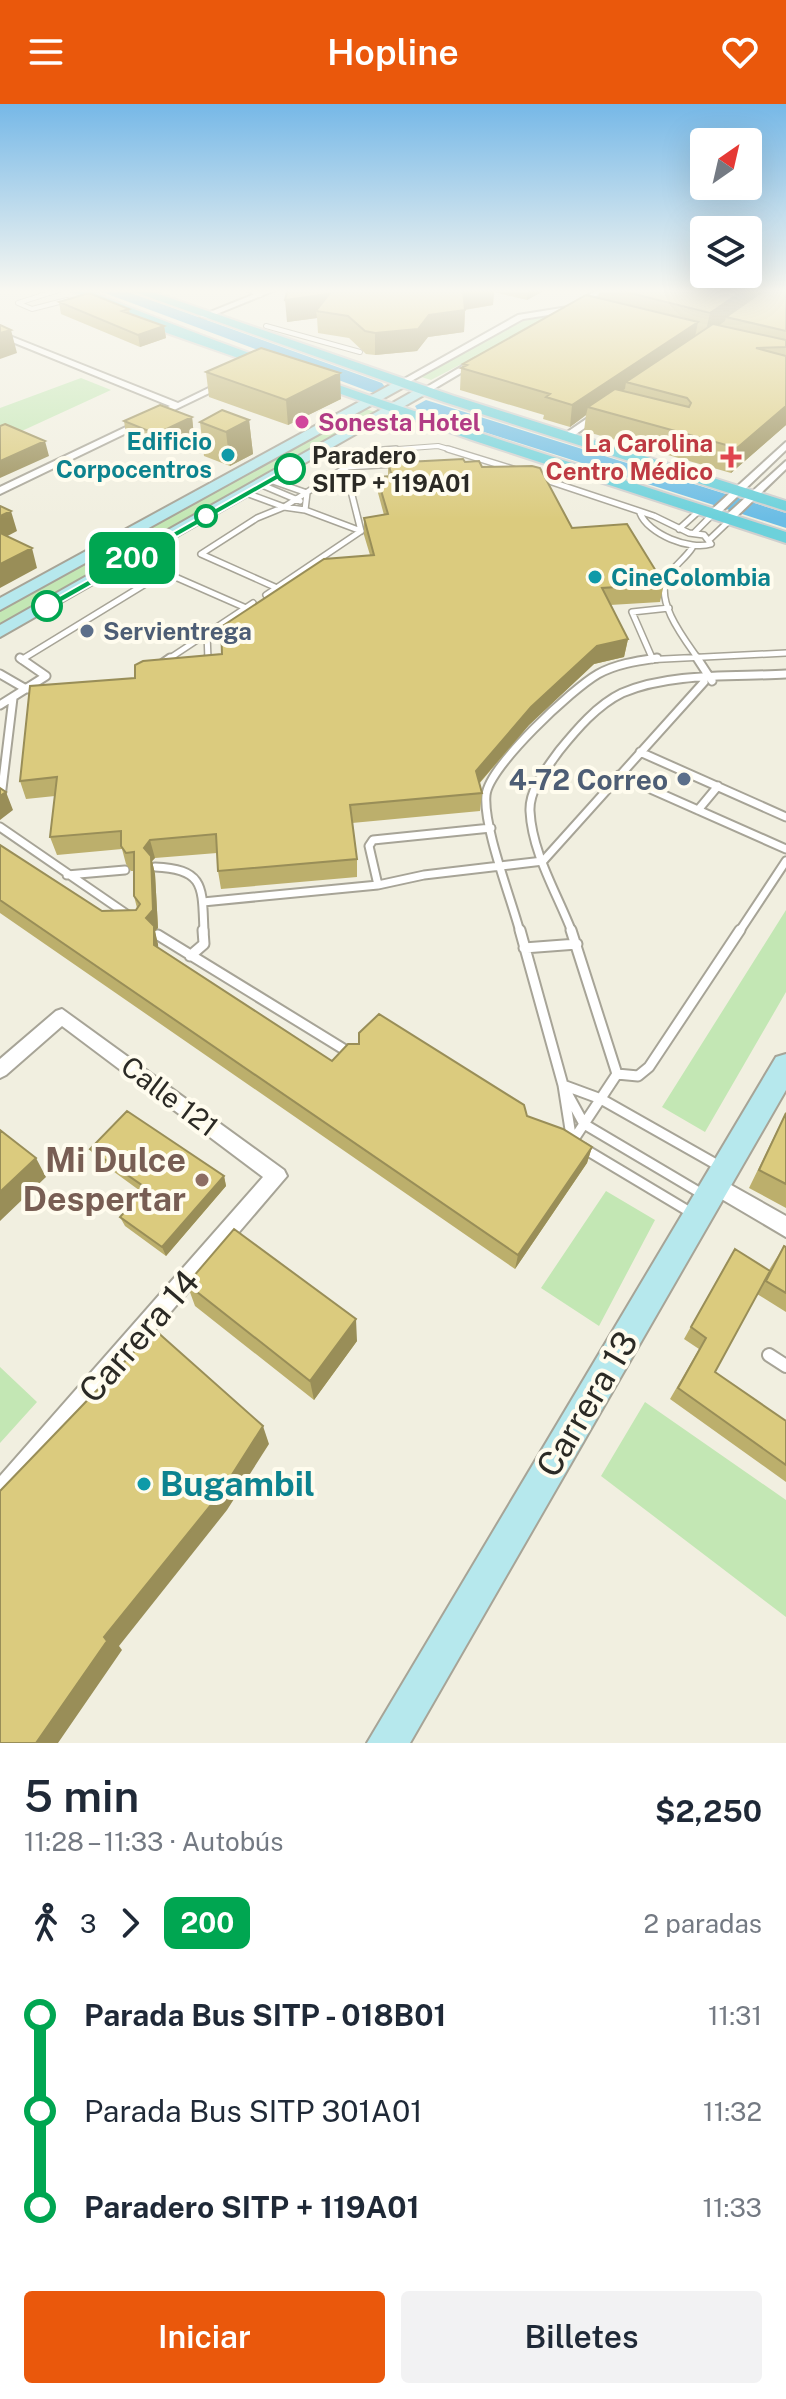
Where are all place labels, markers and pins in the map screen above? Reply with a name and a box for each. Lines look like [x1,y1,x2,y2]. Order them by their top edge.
place label: Sonesta Hotel [318,408,481,436]
marker: Sonesta Hotel [293,413,311,431]
place label: Edificio Corpocentros [56,427,212,483]
place label: La Carolina Centro Médico [546,429,713,485]
place label: Paradero SITP + 119A01 [312,441,471,497]
marker: Edificio Corpocentros [219,446,237,464]
marker: La Carolina Centro Médico [720,446,742,468]
marker: Paradero SITP + 119A01 [275,454,305,484]
unlabelled marker [195,505,217,527]
place label: CineColombia [611,563,771,591]
marker: CineColombia [586,568,604,586]
unlabelled marker [32,591,62,621]
place label: Servientrega [103,617,252,645]
marker: Servientrega [78,622,96,640]
place label: 4-72 Correo [509,763,668,796]
marker: 4-72 Correo [675,770,693,788]
place label: Mi Dulce Despertar [23,1140,186,1219]
marker: Mi Dulce Despertar [193,1171,211,1189]
place label: Bugambil [160,1464,315,1504]
marker: Bugambil [135,1475,153,1493]

